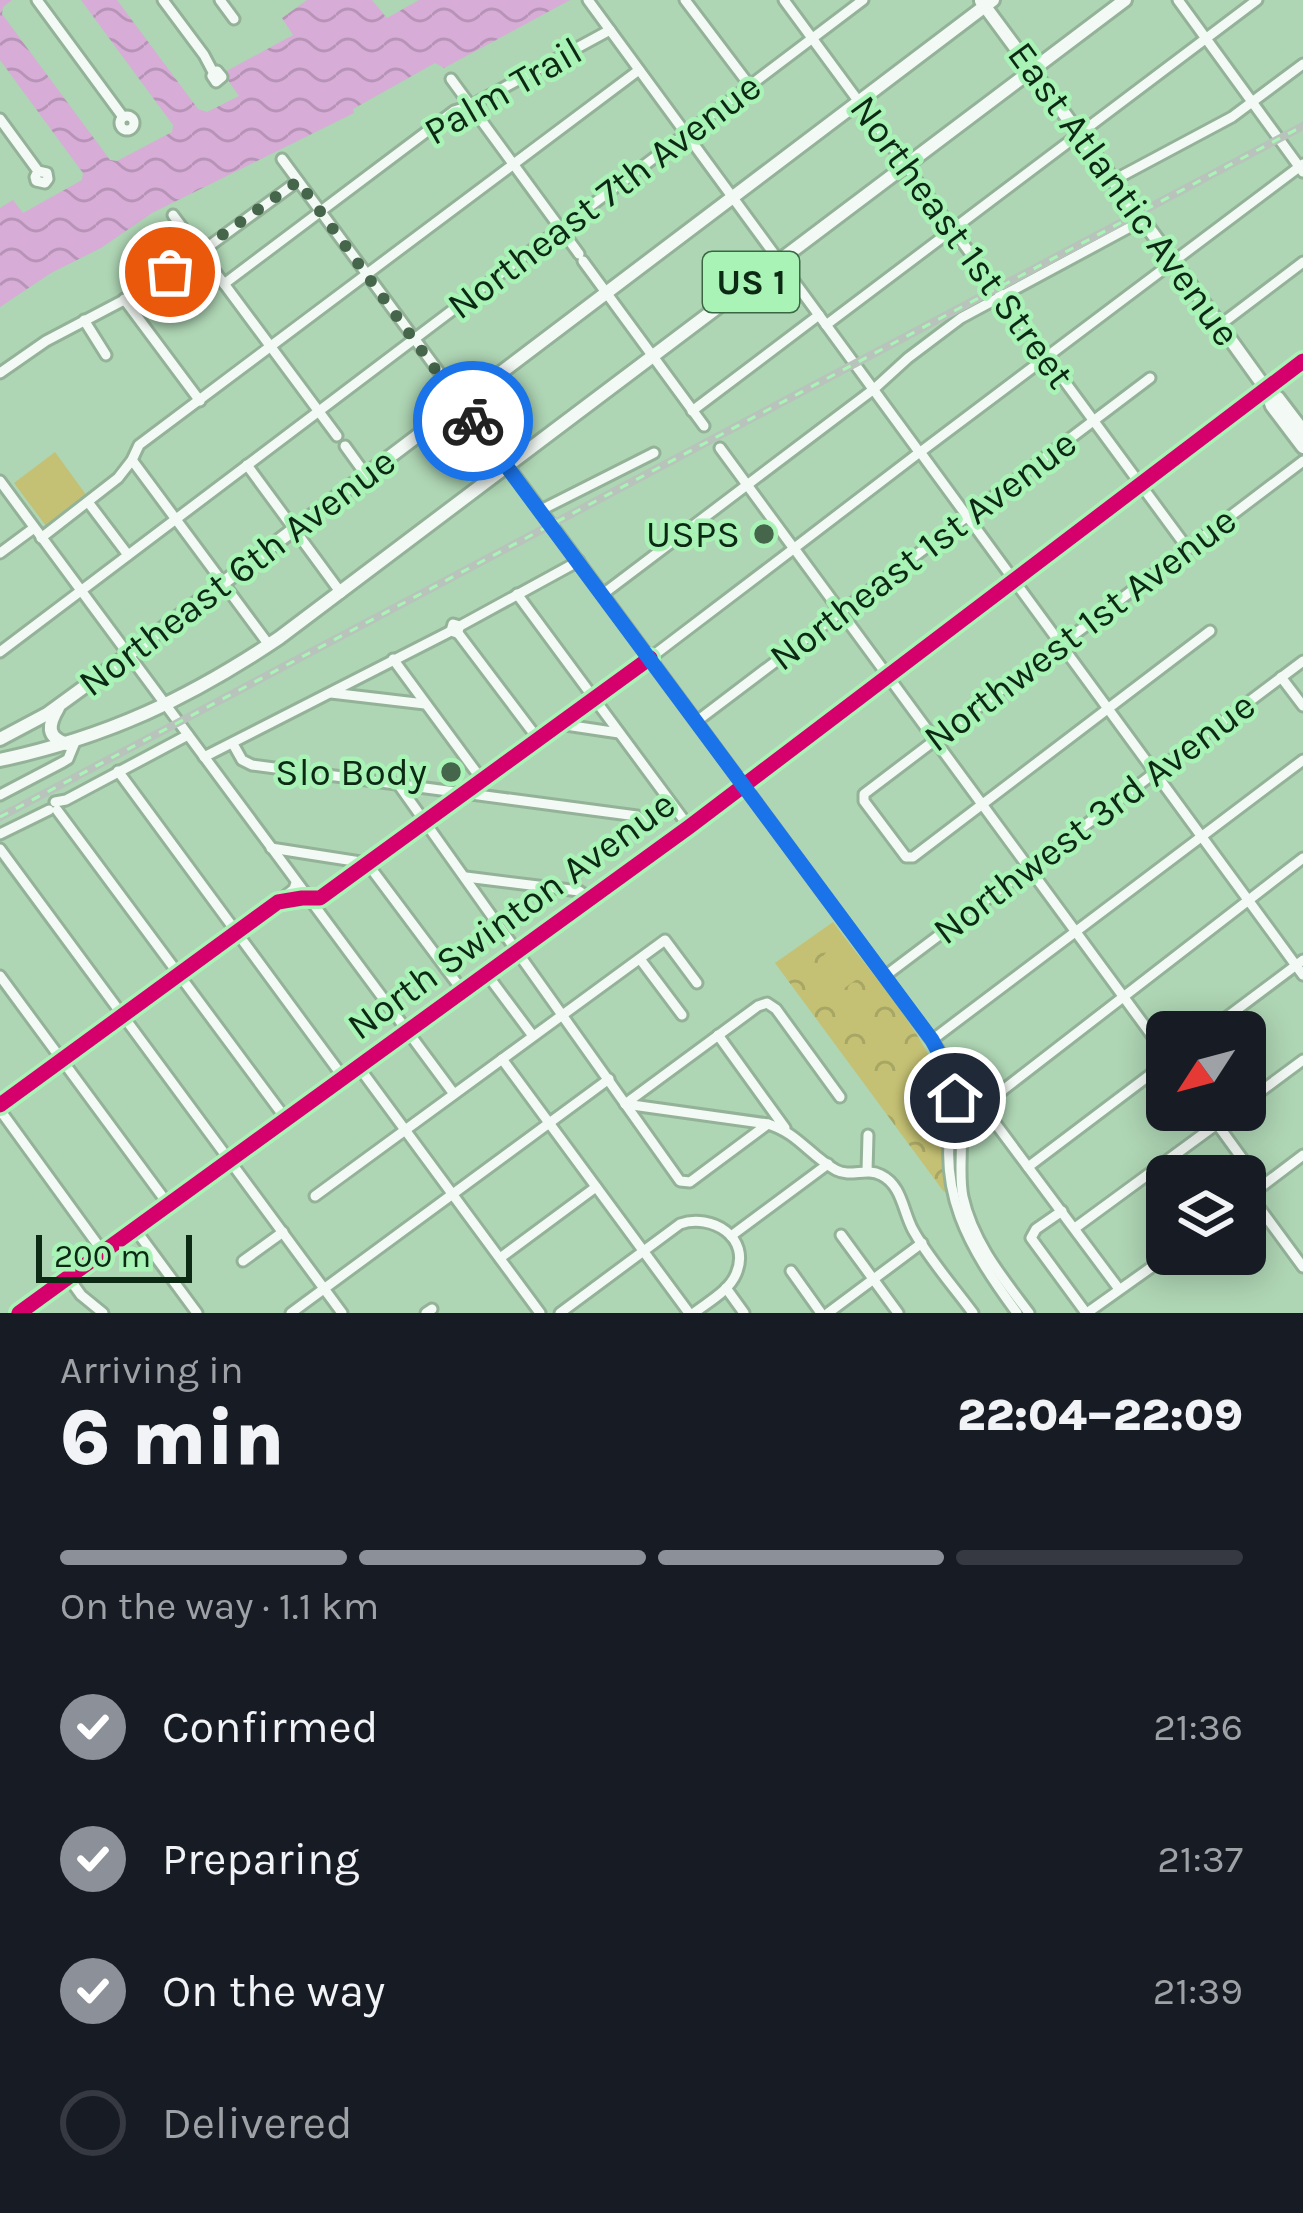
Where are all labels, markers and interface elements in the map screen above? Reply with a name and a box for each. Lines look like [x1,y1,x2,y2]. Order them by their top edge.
street label: Palm Trail [416,27,590,155]
street label: East Atlantic Avenue [998,33,1250,355]
street label: Northeast 7th Avenue [438,63,770,329]
street label: Northeast 1st Street [840,87,1084,397]
pin [119,221,221,323]
icon: bag [137,239,203,305]
road number: US 1 [703,252,799,312]
courier [413,361,533,481]
icon: bike [440,388,506,454]
street label: Northeast 1st Avenue [761,420,1085,680]
street label: Northeast 6th Avenue [70,438,404,706]
street label: Northwest 1st Avenue [915,497,1245,761]
place label: USPS [646,511,740,557]
marker: USPS [751,521,777,547]
street label: Northwest 3rd Avenue [924,682,1264,954]
place label: Slo Body [275,749,427,795]
marker: Slo Body [438,759,464,785]
street label: North Swinton Avenue [338,781,684,1049]
north arrow [1146,1011,1266,1131]
map controls [1146,1011,1266,1275]
pin [904,1047,1006,1149]
icon: home [922,1065,988,1131]
button: layers [1146,1155,1266,1275]
scale bar [36,1229,192,1282]
text: 200 m [54,1237,151,1275]
text: Arriving in [60,1347,243,1393]
text: 22:04–22:09 [957,1389,1243,1441]
text: 6 min [60,1392,285,1484]
text: On the way · 1.1 km [60,1583,379,1629]
icon: check [60,1694,126,1760]
text: Confirmed [162,1701,378,1753]
text: 21:36 [1153,1704,1243,1750]
icon: check [60,1826,126,1892]
text: Preparing [162,1833,360,1885]
text: 21:37 [1157,1836,1243,1882]
icon: check [60,1958,126,2024]
text: On the way [162,1965,385,2017]
text: 21:39 [1153,1968,1243,2014]
text: Delivered [162,2097,353,2149]

